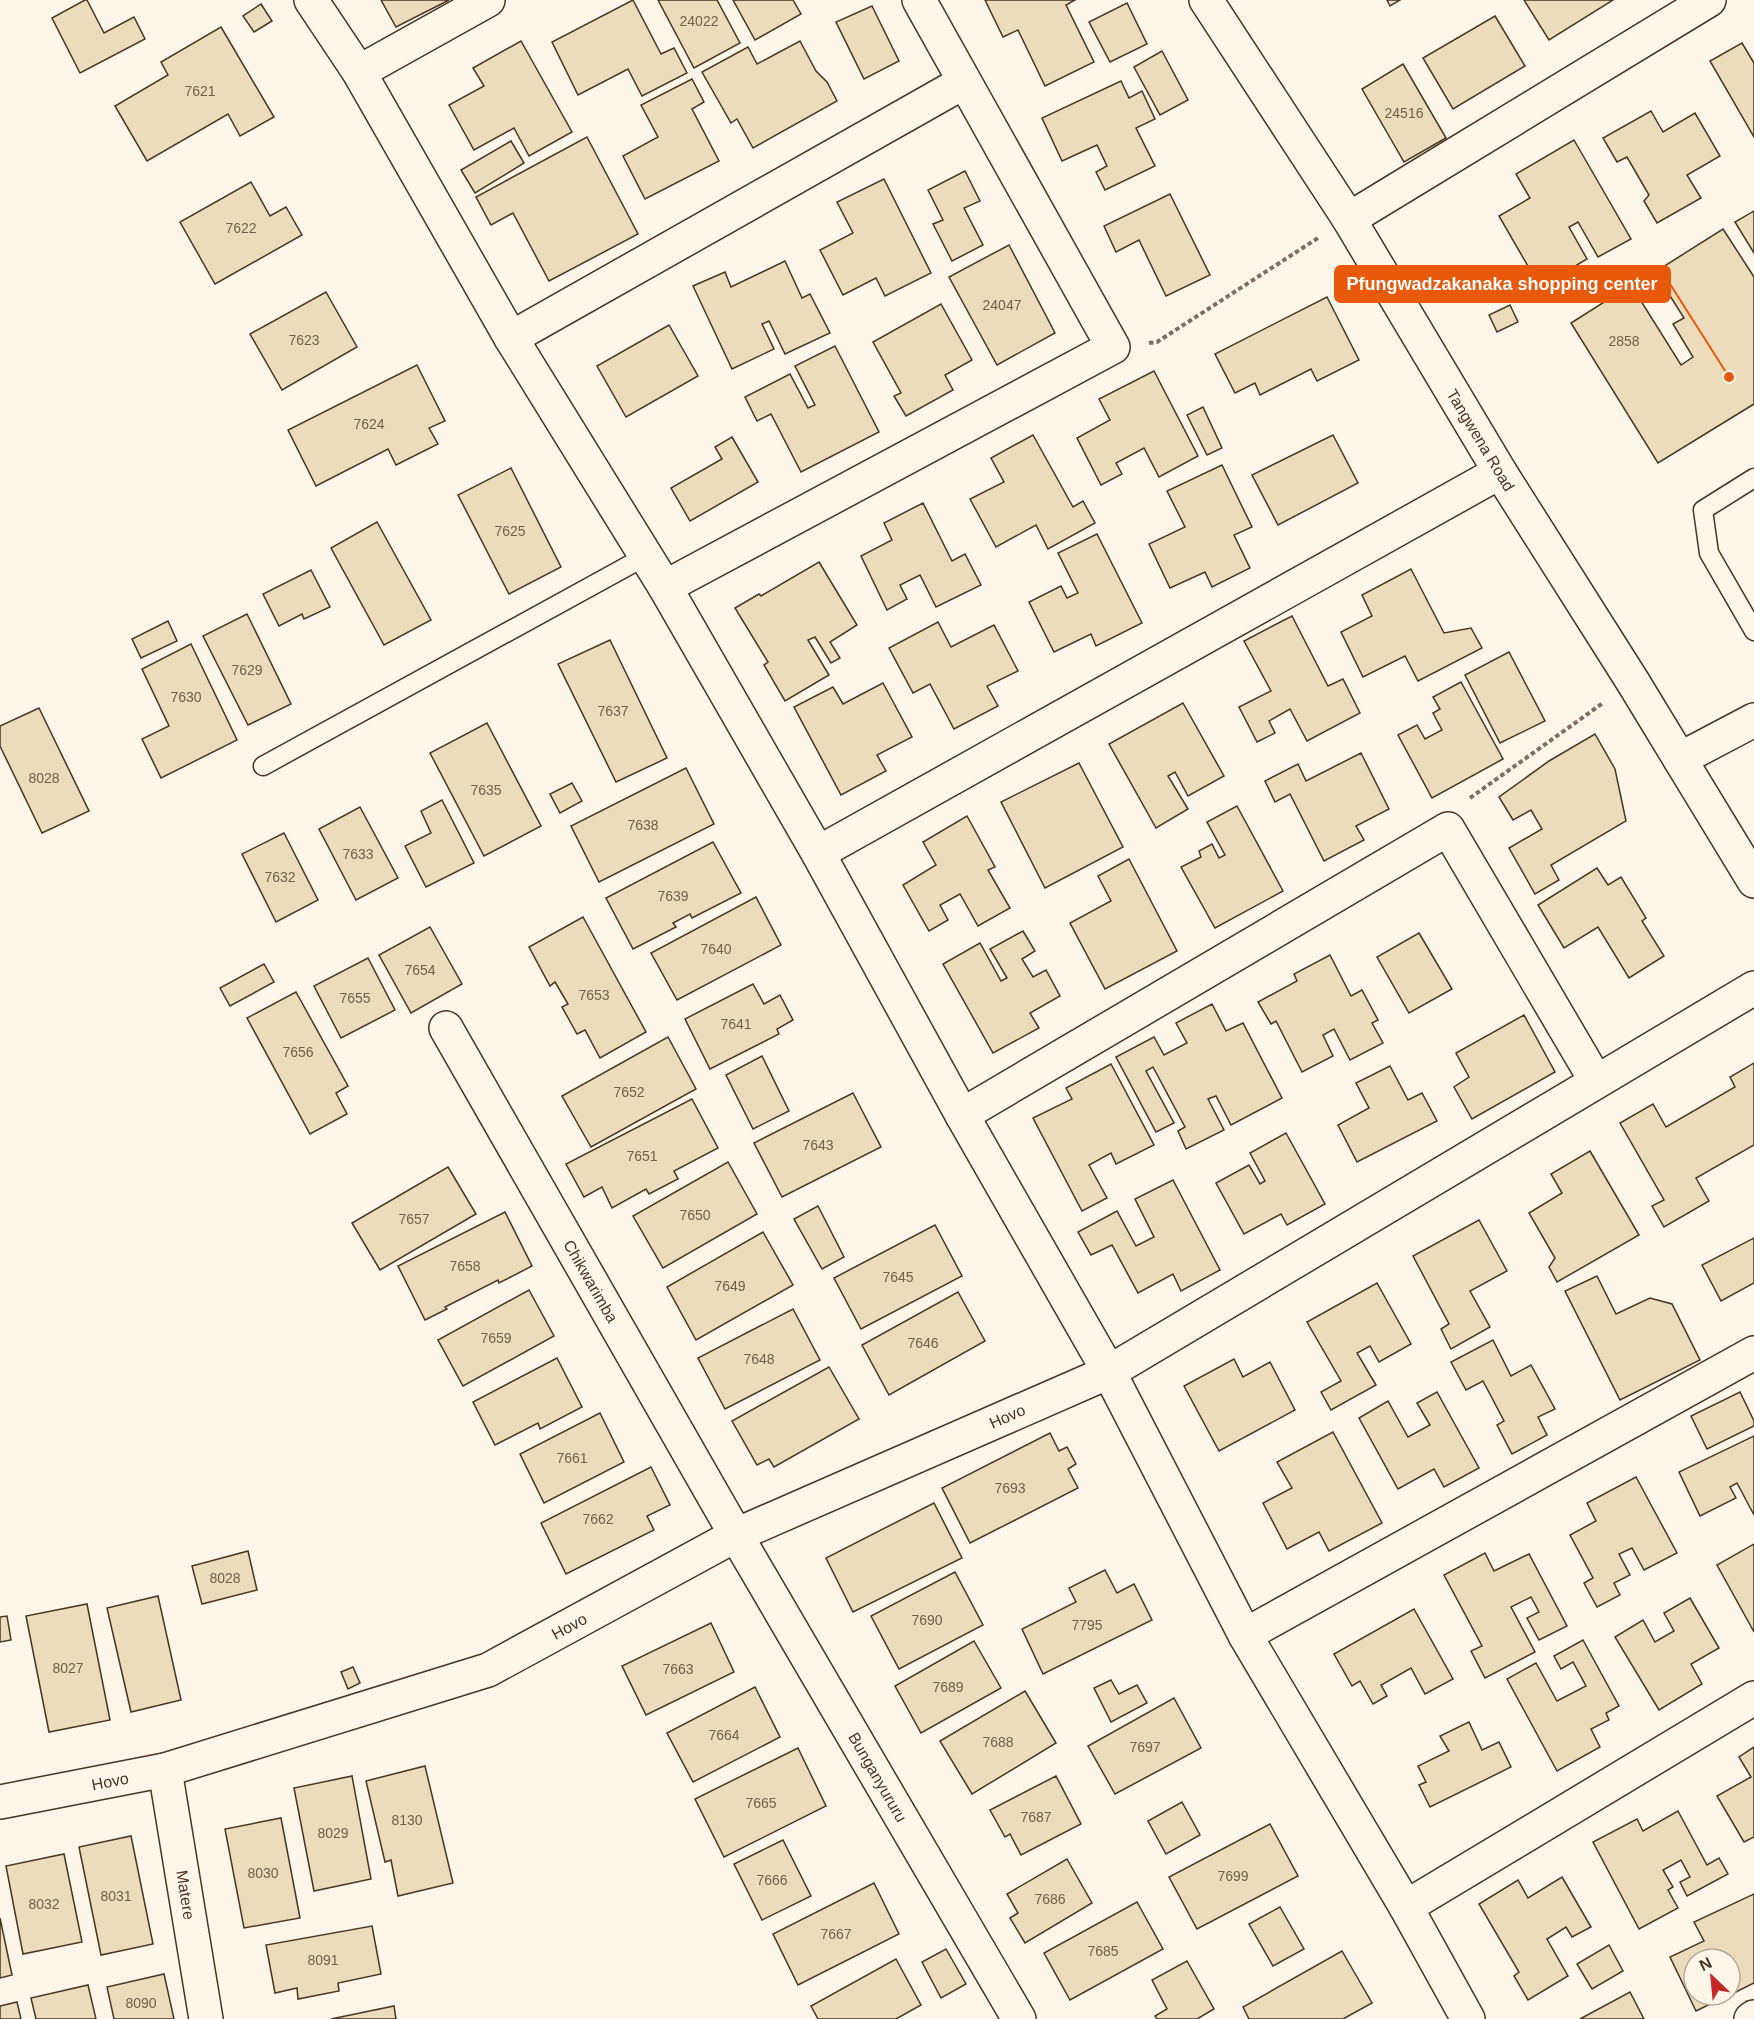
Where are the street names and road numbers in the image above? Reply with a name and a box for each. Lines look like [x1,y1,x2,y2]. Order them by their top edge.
street label: Tangwena Road [1444,386,1518,494]
street label: Chikwarimba [560,1237,621,1326]
street label: Hovo [987,1401,1028,1432]
street label: Hovo [549,1610,590,1643]
street label: Bunganyururu [845,1729,910,1825]
street label: Hovo [90,1770,130,1793]
street label: Matere [173,1869,198,1921]

